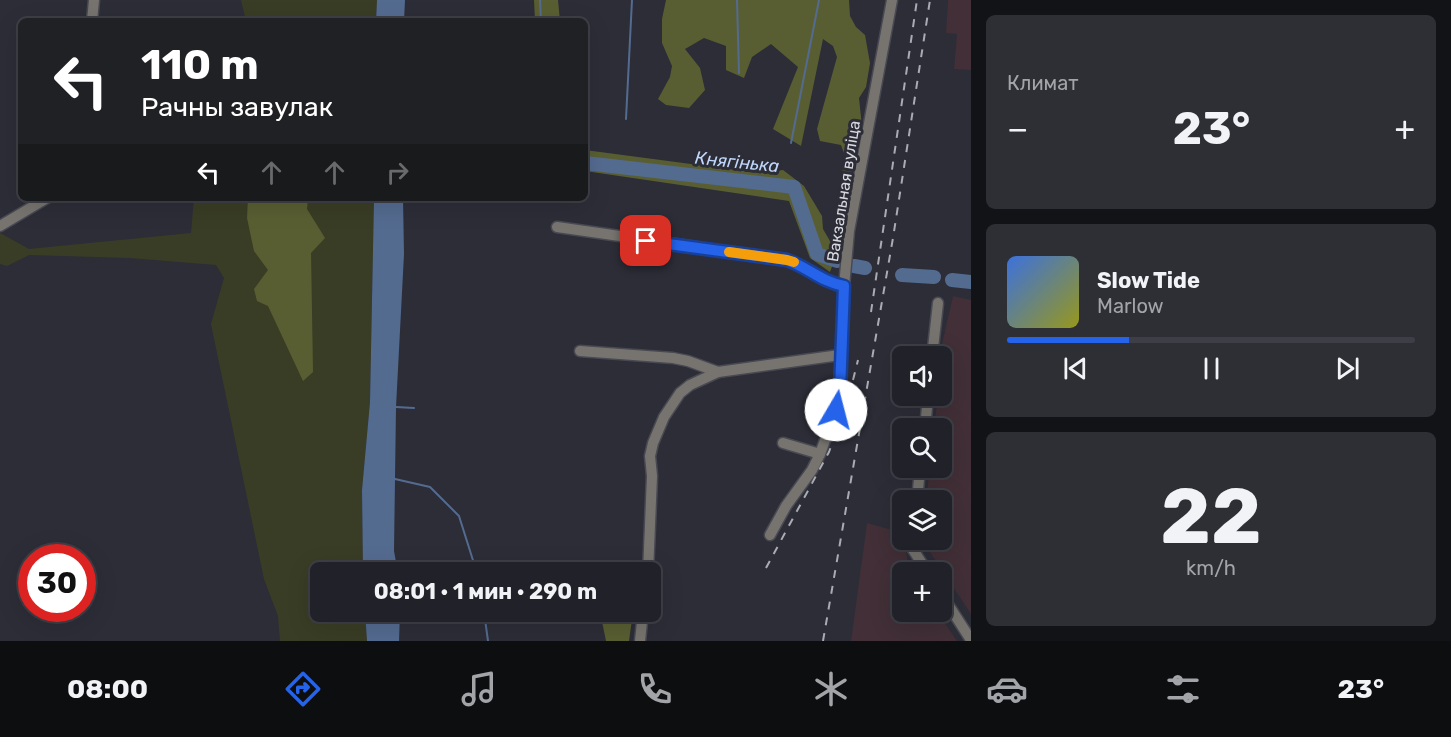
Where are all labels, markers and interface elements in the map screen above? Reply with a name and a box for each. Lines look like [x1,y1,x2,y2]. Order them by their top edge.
text: 110 m [141,40,259,90]
icon: left [42,42,120,120]
text: Климат [1007,71,1079,95]
text: Рачны завулак [141,91,333,123]
text: 23° [1173,102,1250,155]
text: − [1007,109,1028,148]
text: + [1394,109,1415,148]
street label: Вакзальная вуліца [823,119,864,263]
water label: Княгінька [694,147,781,177]
icon: left [192,156,225,189]
icon: ahead [255,156,288,189]
icon: ahead [318,156,351,189]
icon: right [381,156,414,189]
pin [620,215,671,266]
icon: arrive [629,224,662,257]
text: Slow Tide [1097,267,1200,294]
text: Marlow [1097,294,1164,318]
map controls [892,346,952,622]
button: sound [892,346,952,406]
icon: previous [1059,352,1092,385]
icon: pause [1195,352,1228,385]
icon: next [1331,352,1364,385]
position arrow [804,378,868,442]
button: search [892,418,952,478]
text: 22 [1160,470,1262,563]
button: layers [892,490,952,550]
speed limit sign: 30 [18,544,96,622]
text: km/h [1186,556,1236,580]
button: + [892,562,952,622]
text: 08:01 · 1 мин · 290 m [374,578,597,605]
icon: directions [282,668,324,710]
icon: music [458,668,500,710]
icon: phone [634,668,676,710]
icon: climate [810,668,852,710]
icon: car [986,668,1028,710]
icon: filters [1162,668,1204,710]
text: 08:00 [67,673,148,705]
text: 23° [1338,673,1384,705]

